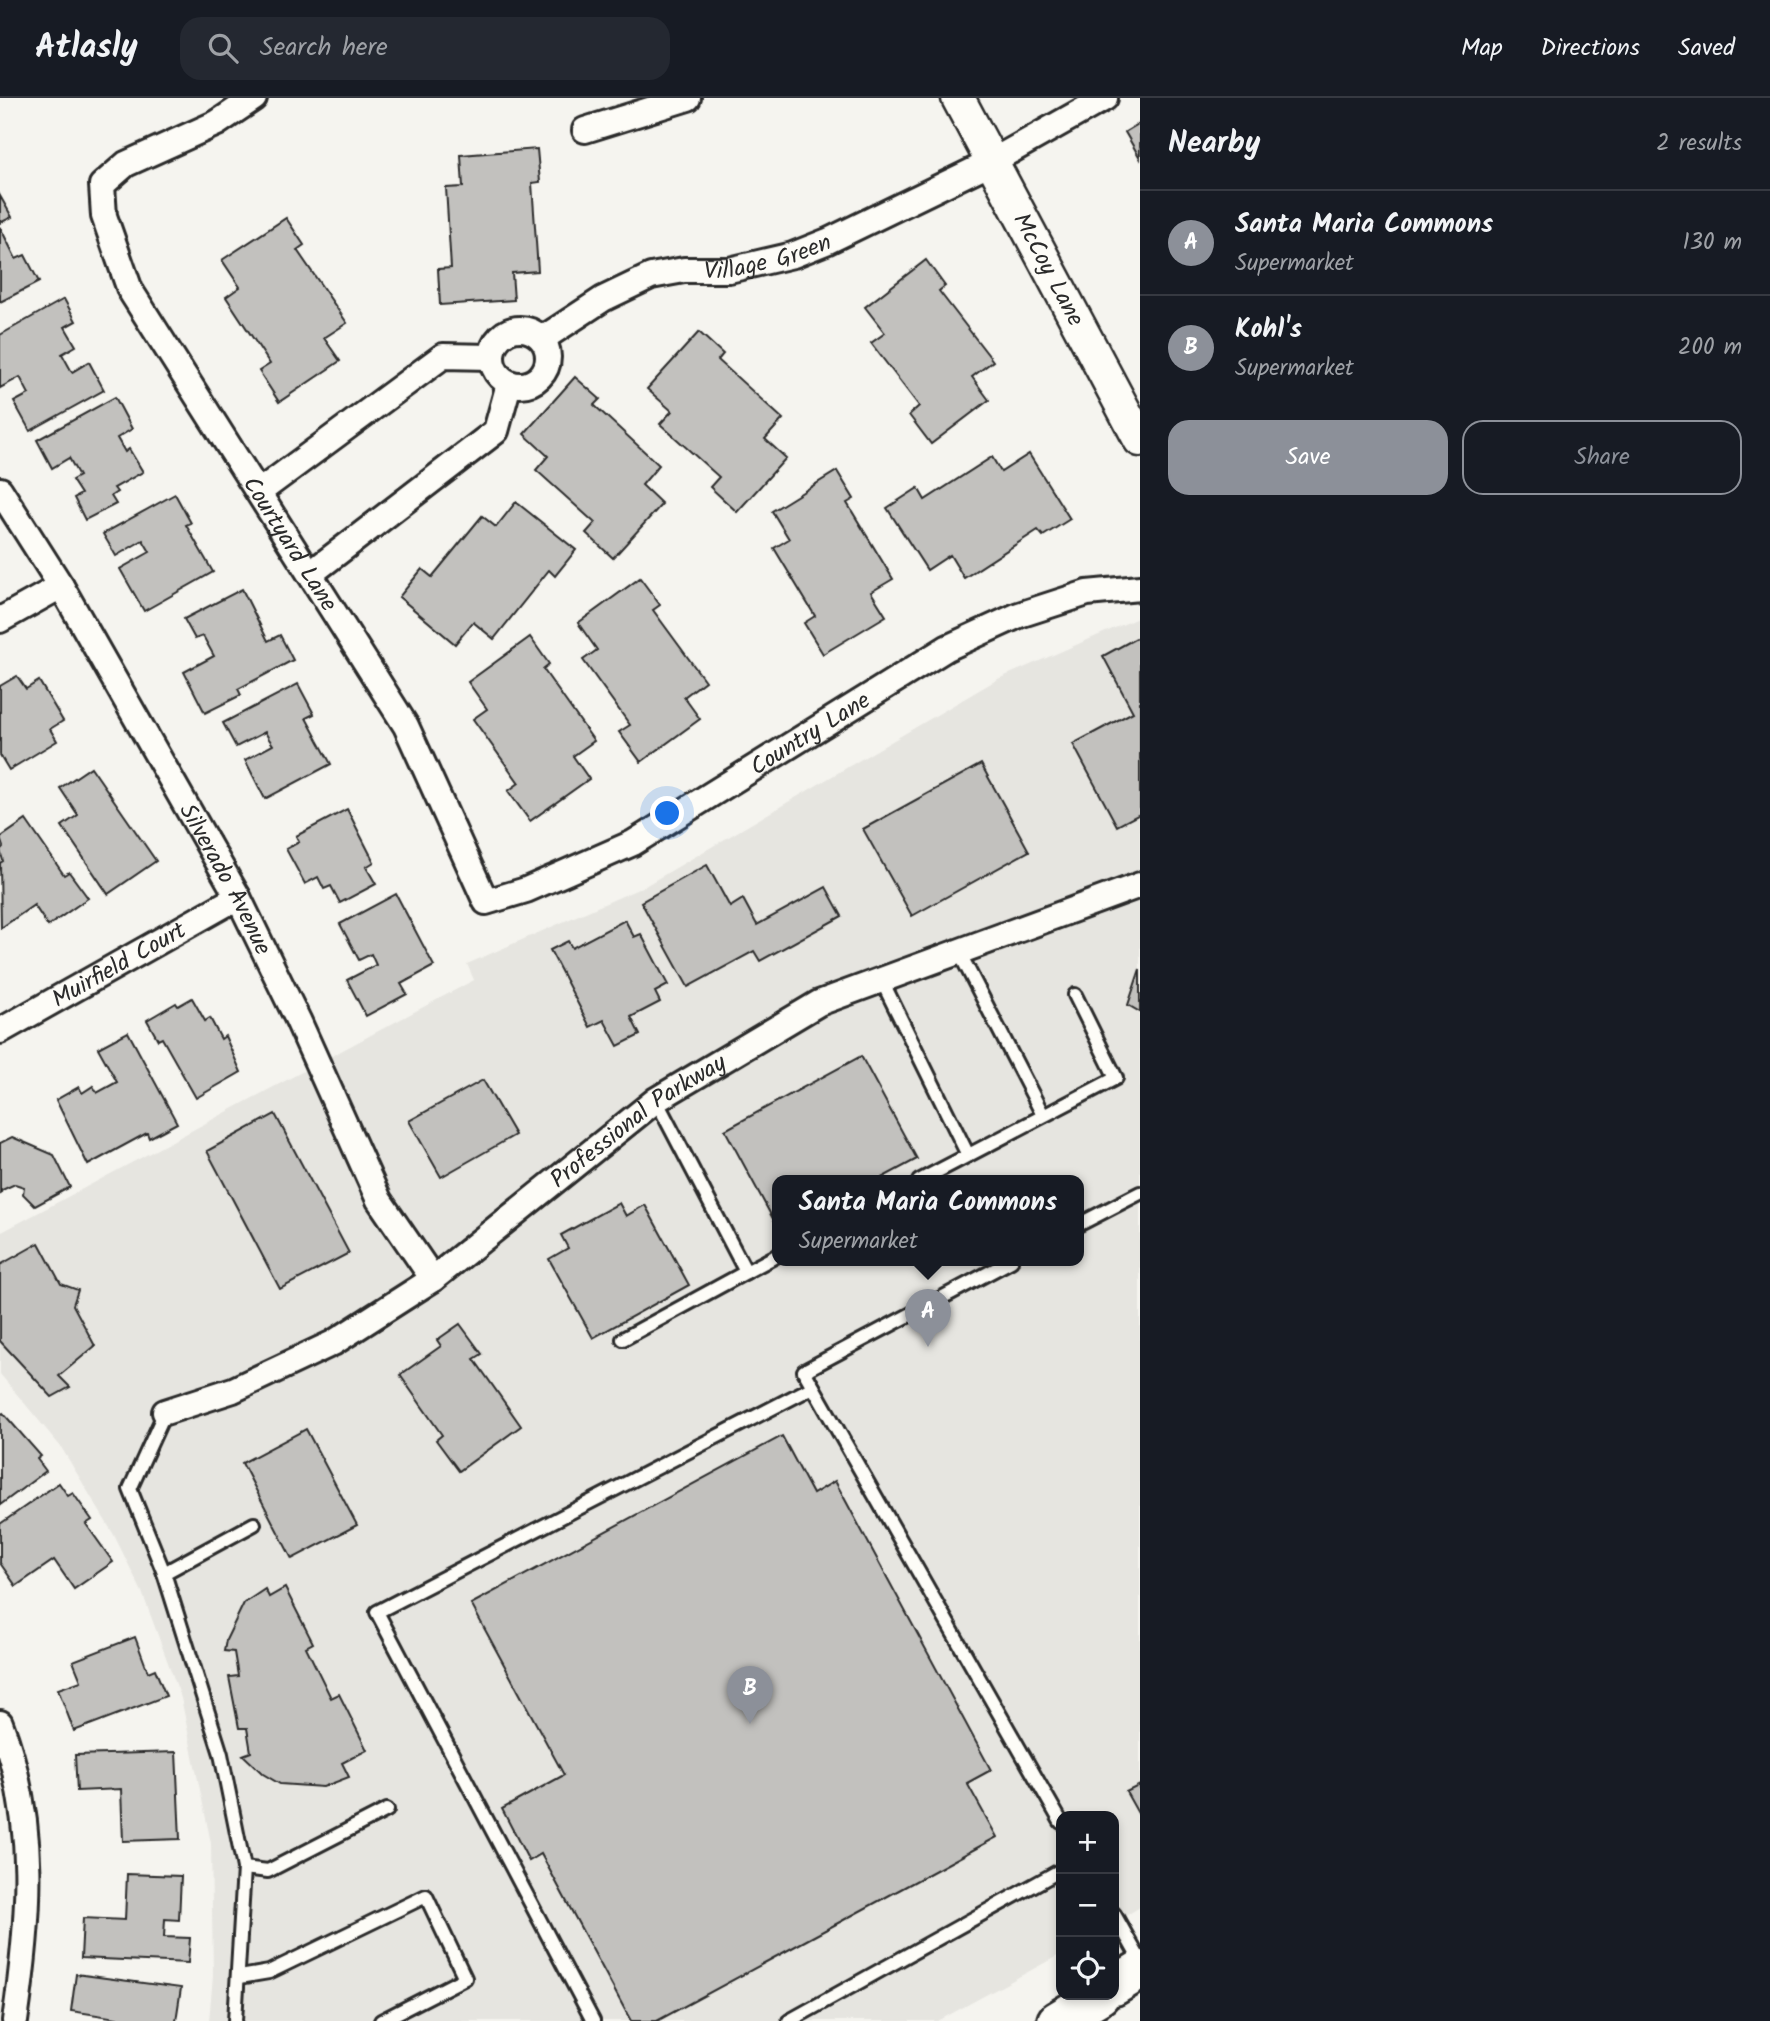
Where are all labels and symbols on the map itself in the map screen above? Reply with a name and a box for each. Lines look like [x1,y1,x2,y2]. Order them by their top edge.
street label: McCoy Lane [1002,206,1094,334]
street label: Village Green [704,224,838,291]
street label: Courtyard Lane [232,469,347,620]
street label: Country Lane [743,682,879,787]
street label: Silverado Avenue [168,796,282,962]
your location [650,796,684,830]
street label: Muirfield Court [45,912,194,1019]
street label: Professional Parkway [542,1044,735,1199]
pin: A [905,1289,951,1347]
pin: B [727,1666,773,1724]

